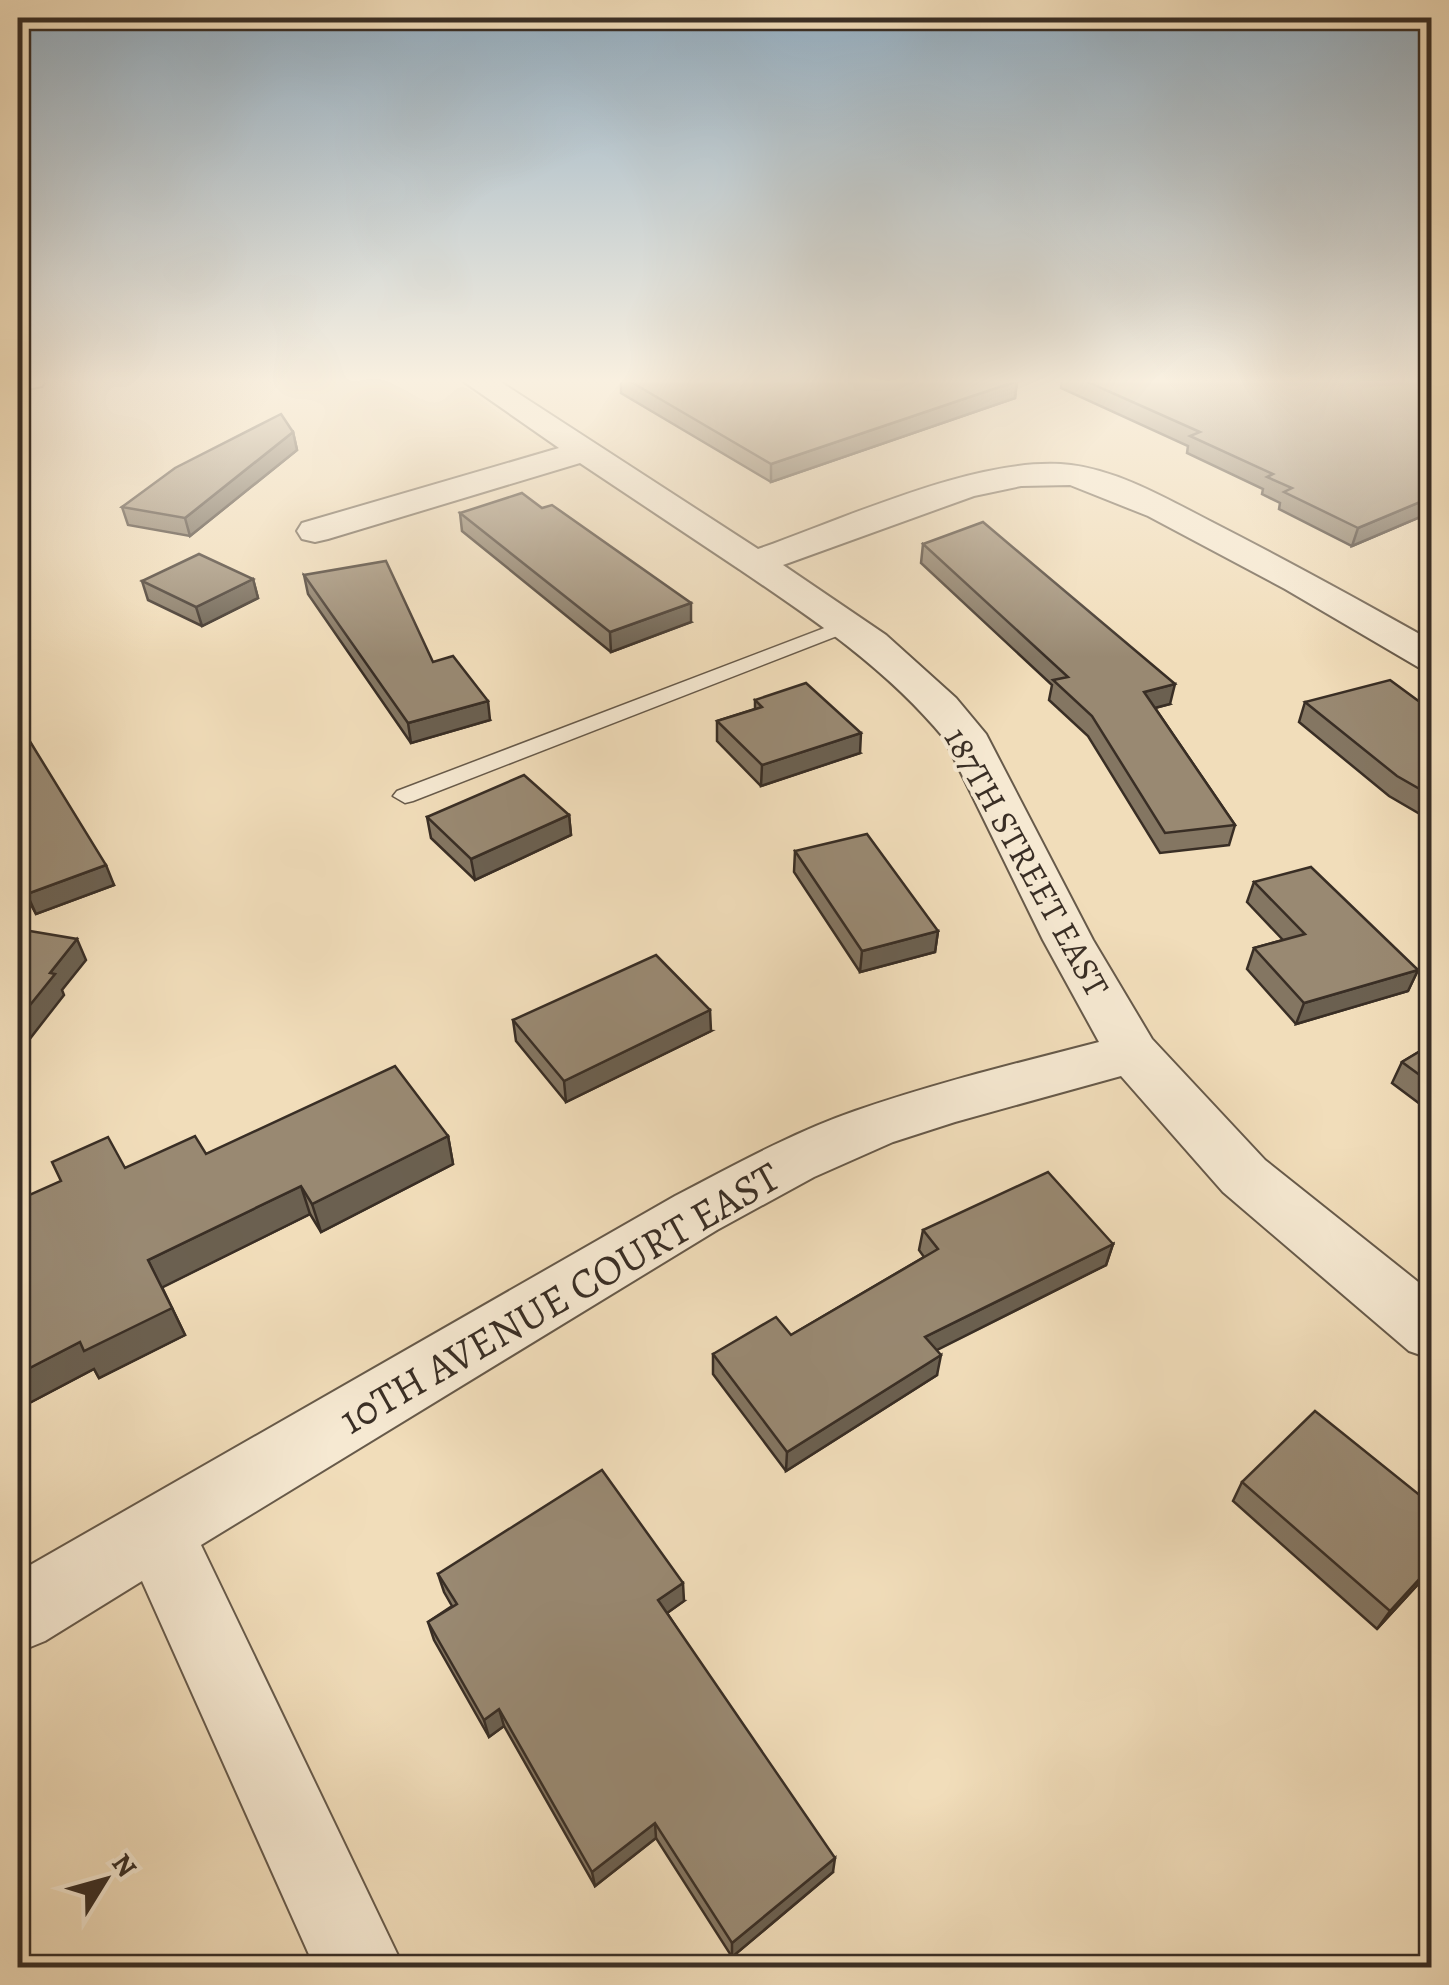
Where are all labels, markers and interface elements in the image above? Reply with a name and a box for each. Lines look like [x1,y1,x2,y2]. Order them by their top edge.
street label: 187TH STREET EAST [933,719,1121,1005]
street label: 10TH AVENUE COURT EAST [329,1148,790,1447]
north arrow [55,1830,155,1930]
text: N [103,1846,145,1885]

